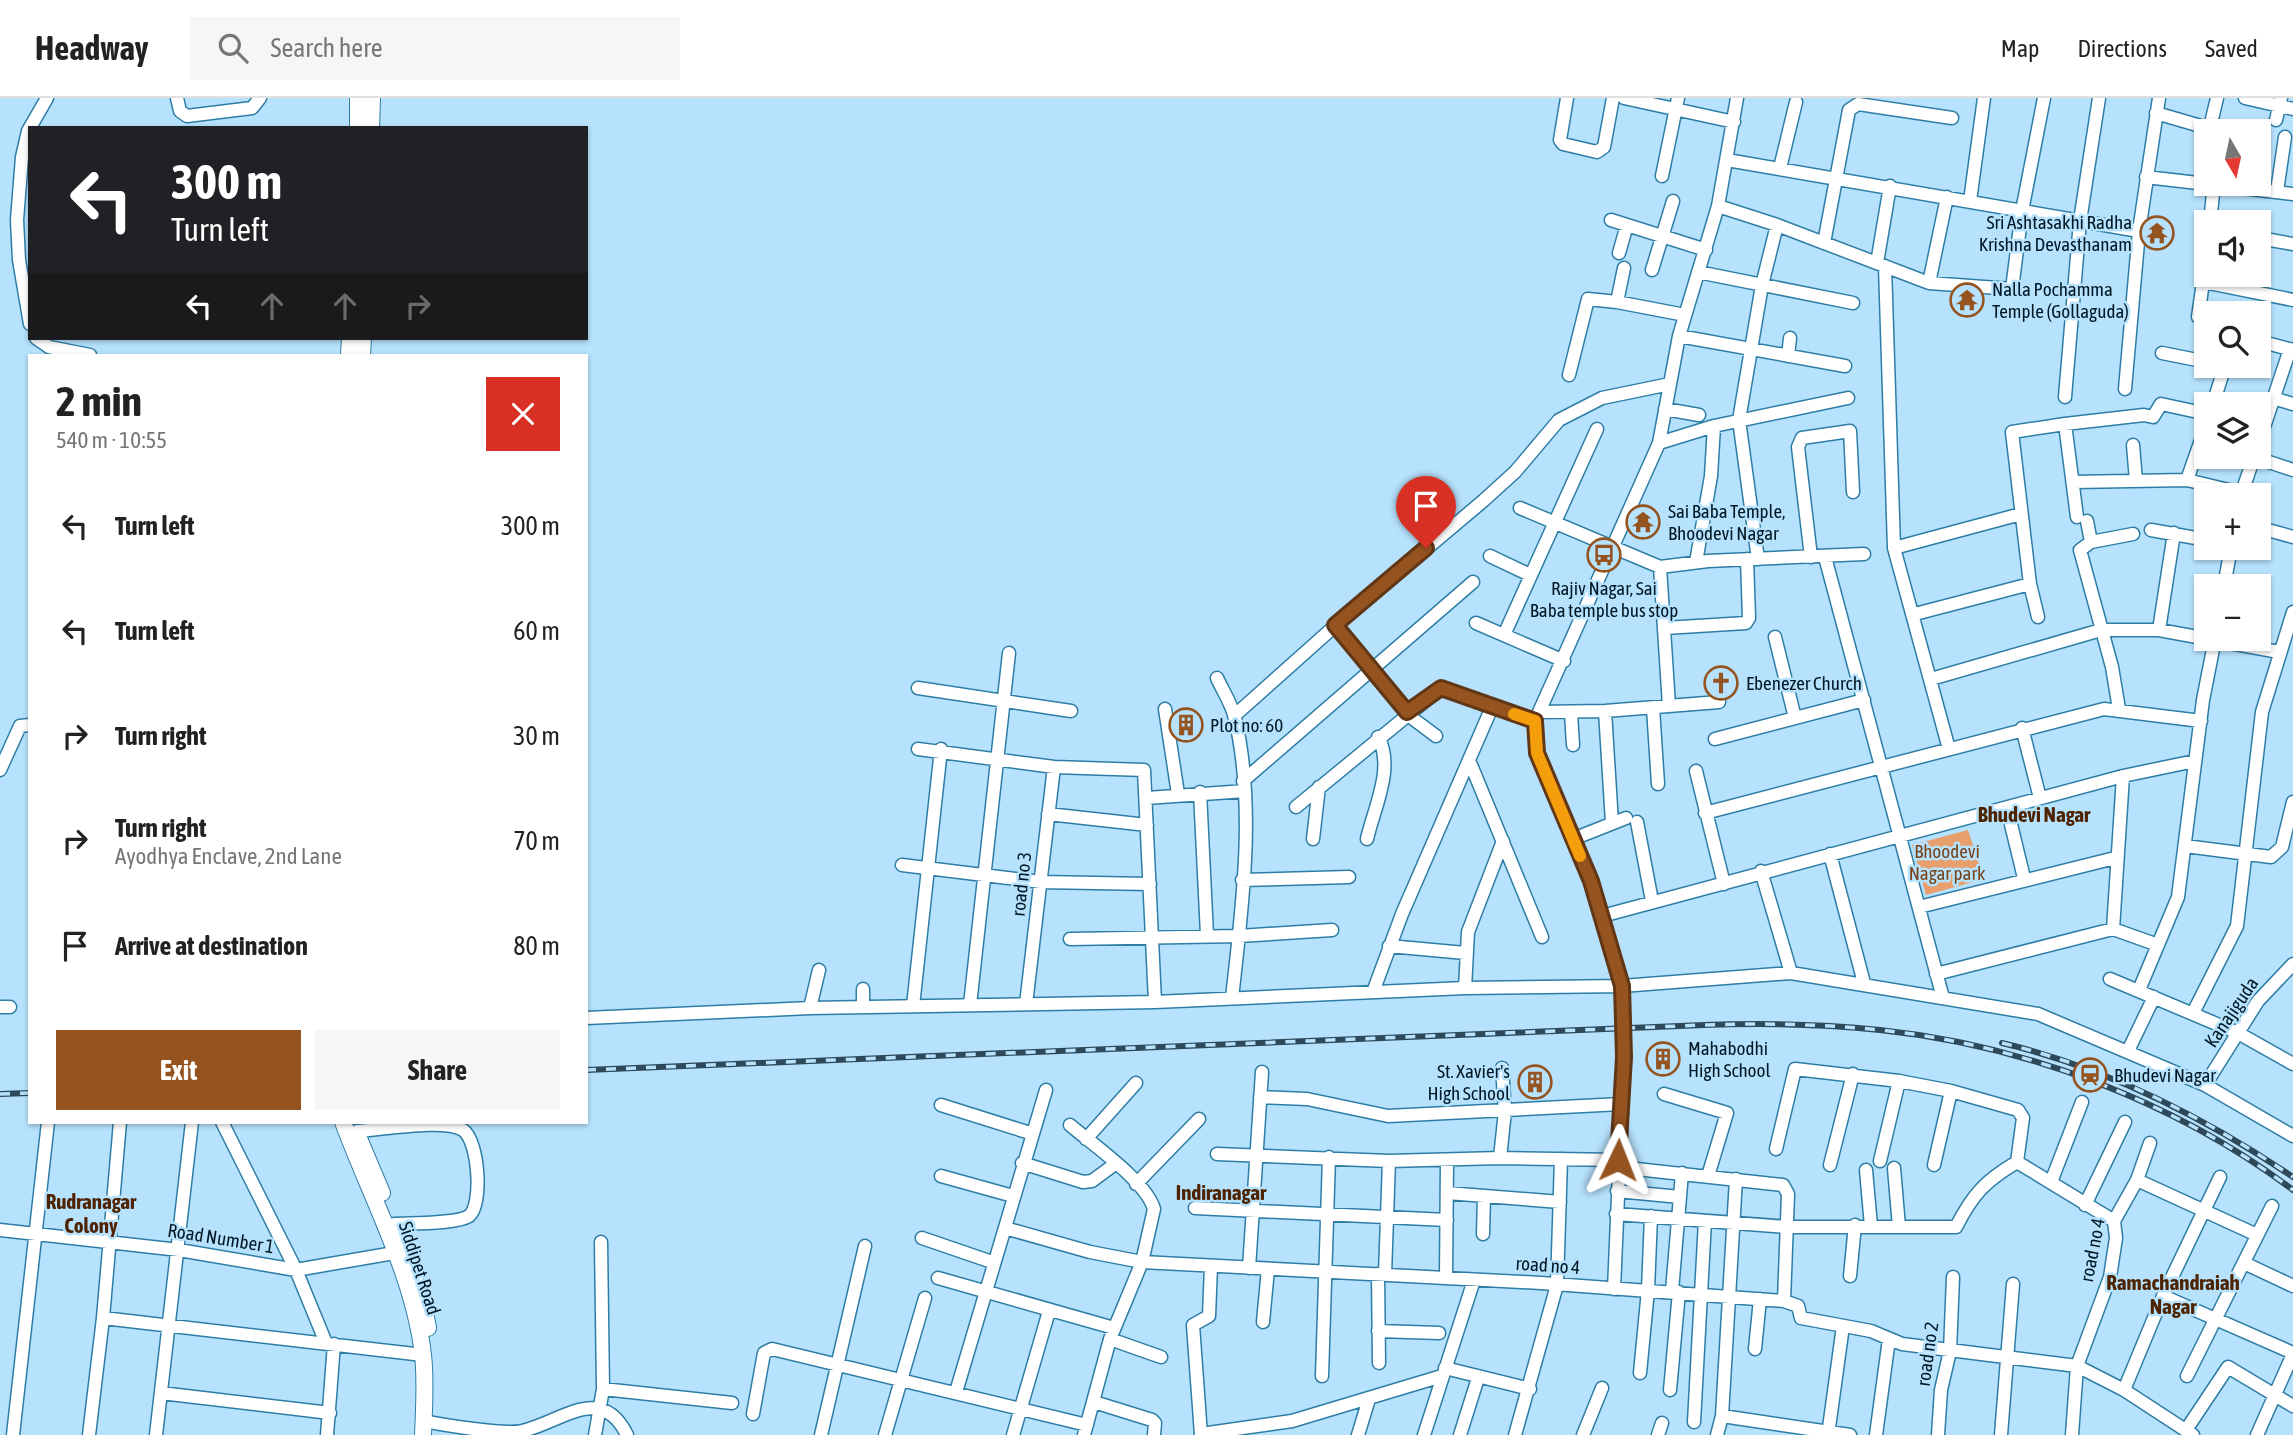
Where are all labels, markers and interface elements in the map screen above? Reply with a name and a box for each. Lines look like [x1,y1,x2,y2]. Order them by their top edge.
search box [190,17,680,80]
text: Headway [35,29,148,67]
icon: search [214,29,252,67]
text: Search here [270,33,383,63]
text: Map [2001,35,2039,62]
text: Directions [2077,35,2167,62]
text: Saved [2205,35,2258,62]
north arrow [2194,119,2272,196]
map controls [2194,119,2271,651]
text: 300 m [171,153,282,209]
icon: left [56,154,147,245]
button: sound [2194,210,2271,287]
text: Turn left [171,211,269,248]
place label: Sri Ashtasakhi Radha Krishna Devasthanam [1979,211,2132,255]
temple icon: Sri Ashtasakhi Radha Krishna Devasthanam [2138,214,2176,252]
place label: Nalla Pochamma Temple (Gollaguda) [1992,278,2129,322]
temple icon: Nalla Pochamma Temple (Gollaguda) [1948,281,1986,319]
icon: left [180,287,218,325]
icon: ahead [253,287,291,325]
icon: ahead [326,287,364,325]
icon: right [399,287,437,325]
button: search [2194,301,2271,378]
text: 2 min [56,377,142,425]
button: close [486,377,560,451]
button: layers [2194,392,2271,469]
text: 540 m · 10:55 [56,427,167,453]
pin [1396,476,1456,548]
button: + [2194,483,2271,560]
icon: arrive [1407,487,1445,525]
place label: Sai Baba Temple, Bhoodevi Nagar [1668,500,1785,544]
temple icon: Sai Baba Temple, Bhoodevi Nagar [1624,503,1662,541]
icon: left [56,507,94,545]
text: Turn left [115,511,195,541]
text: 300 m [501,511,560,541]
bus stop icon: Rajiv Nagar, Sai Baba temple bus stop [1585,536,1623,574]
button: − [2194,574,2271,651]
place label: Rajiv Nagar, Sai Baba temple bus stop [1530,577,1678,621]
icon: left [56,612,94,650]
text: Turn left [115,616,195,646]
text: 60 m [513,616,560,646]
church icon: Ebenezer Church [1702,664,1740,702]
place label: Ebenezer Church [1746,672,1862,694]
building icon: Plot no: 60 [1167,706,1205,744]
place label: Plot no: 60 [1210,714,1283,736]
icon: right [56,717,94,755]
text: Turn right [115,721,206,751]
text: 30 m [513,721,560,751]
district label: Bhudevi Nagar [1978,802,2091,826]
text: Turn right [115,813,206,843]
icon: right [56,822,94,860]
text: 70 m [513,826,560,856]
park label: Bhoodevi Nagar park [1909,840,1986,884]
text: Ayodhya Enclave, 2nd Lane [115,843,342,869]
street label: road no 3 [1007,851,1035,917]
icon: arrive [56,927,94,965]
text: Arrive at destination [115,931,308,961]
text: 80 m [513,931,560,961]
street label: Kanajiguda [2200,973,2262,1051]
button: Exit [56,1030,301,1110]
button: Share [315,1030,560,1110]
place label: Mahabodhi High School [1688,1037,1771,1081]
building icon: Mahabodhi High School [1644,1040,1682,1078]
station icon: Bhudevi Nagar [2071,1056,2109,1094]
place label: St. Xavier's High School [1427,1060,1510,1104]
building icon: St. Xavier's High School [1516,1063,1554,1101]
place label: Bhudevi Nagar [2114,1064,2216,1086]
position arrow [1581,1123,1655,1197]
district label: Indiranagar [1176,1180,1267,1204]
district label: Rudranagar Colony [46,1189,137,1237]
street label: road no 4 [2075,1216,2109,1284]
street label: Road Number 1 [166,1219,276,1257]
street label: Siddipet Road [395,1219,445,1317]
street label: road no 4 [1515,1252,1581,1278]
district label: Ramachandraiah Nagar [2106,1270,2240,1318]
street label: road no 2 [1912,1320,1942,1388]

